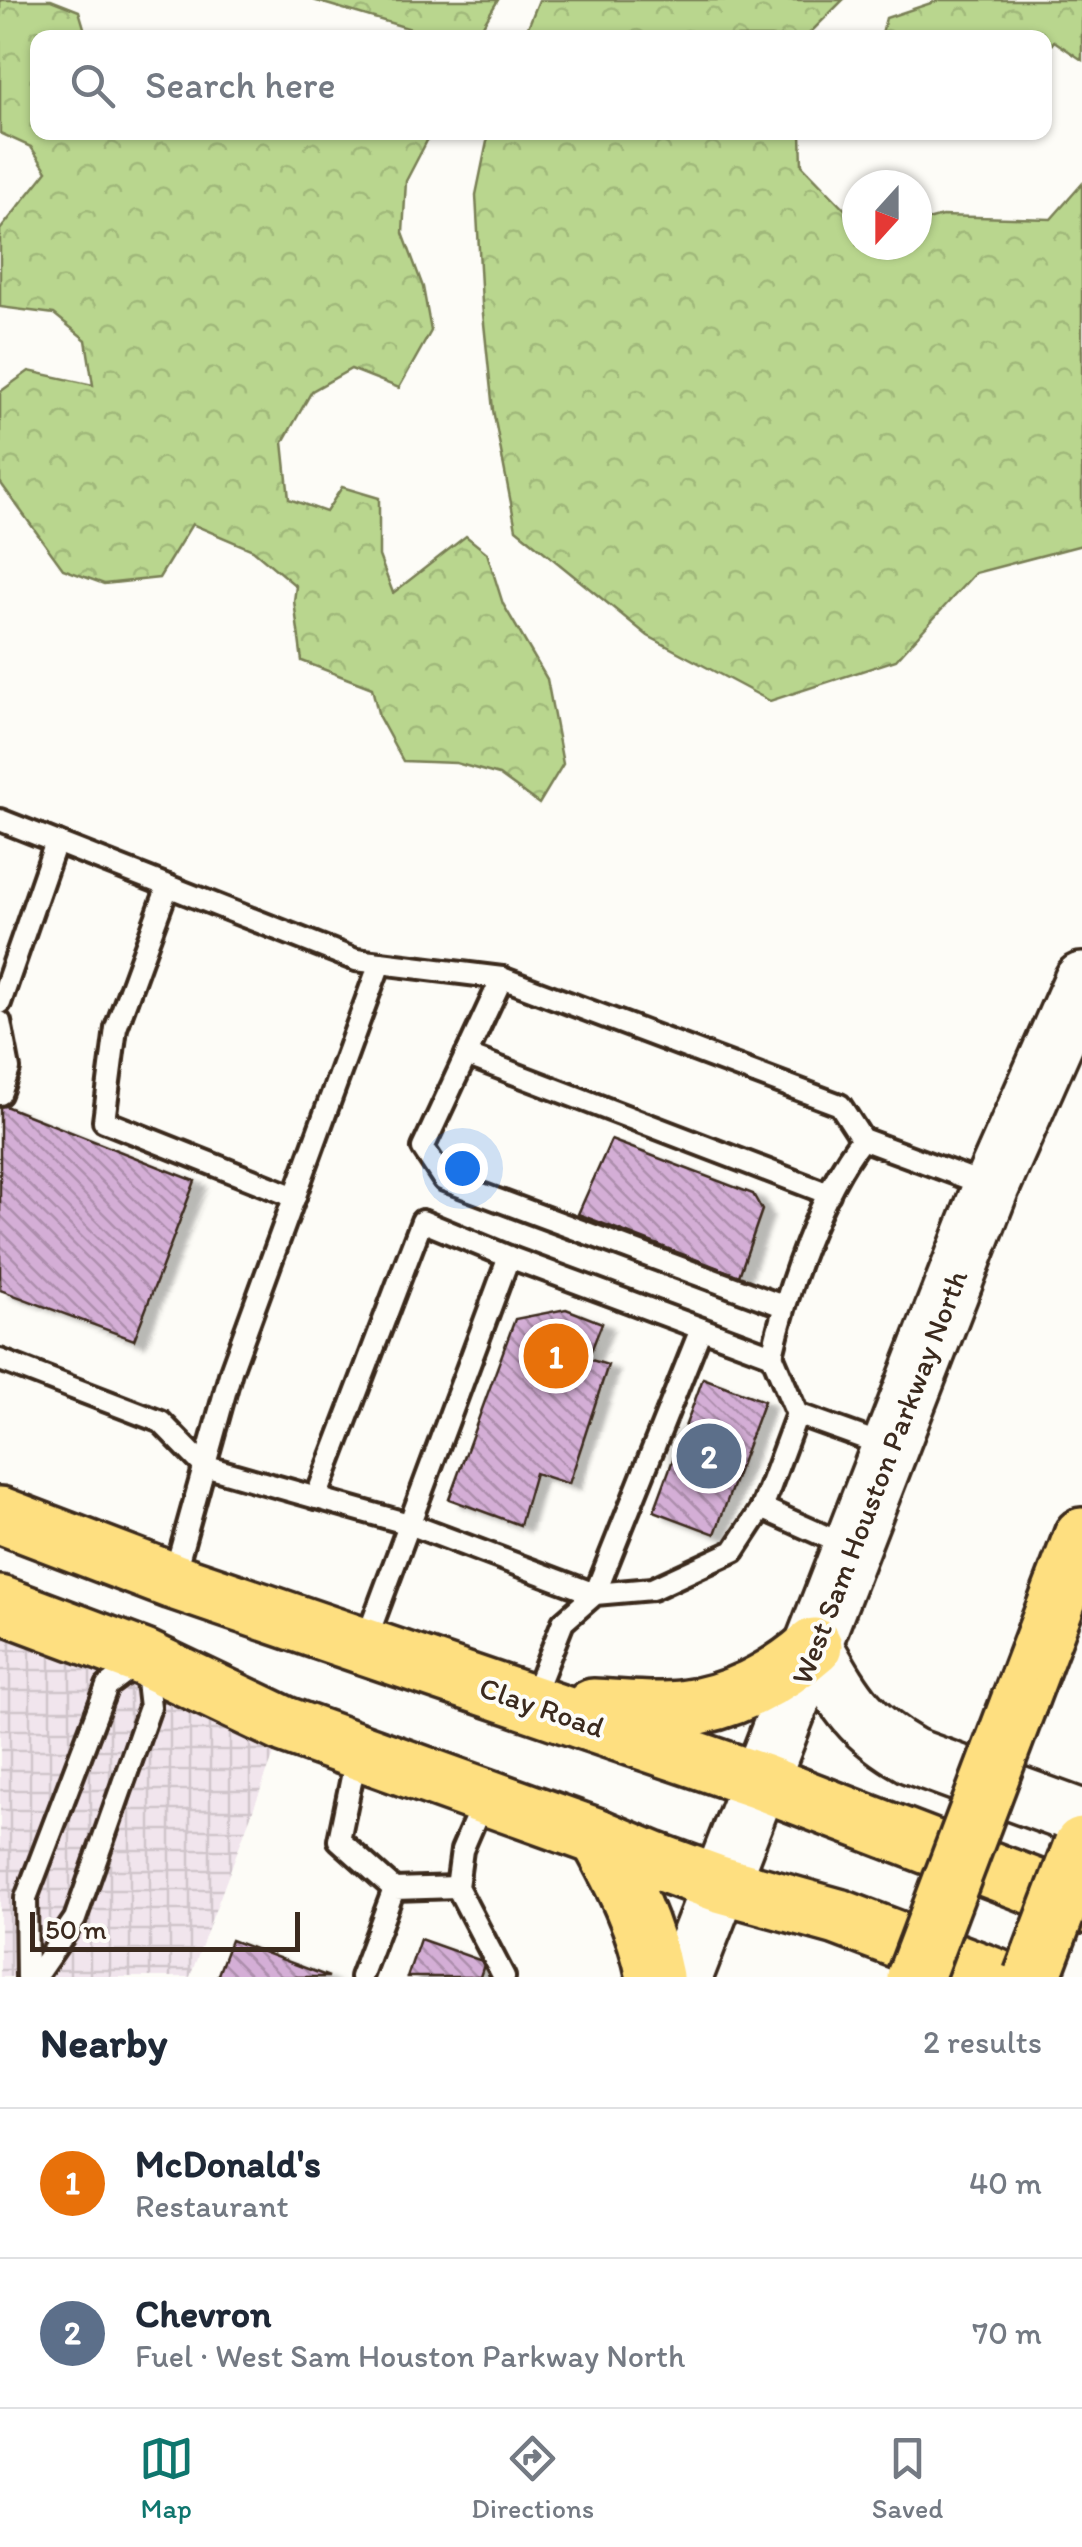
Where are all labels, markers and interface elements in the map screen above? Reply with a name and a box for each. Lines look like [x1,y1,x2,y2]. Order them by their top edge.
search box [30,30,1052,140]
icon: search [65,58,120,113]
text: Search here [145,62,336,108]
north arrow [842,170,932,260]
your location [437,1143,488,1194]
street label: West Sam Houston Parkway North [783,1265,975,1689]
pin: 1 [524,1318,588,1394]
pin: 2 [676,1418,742,1494]
street label: Clay Road [475,1668,609,1746]
scale bar [30,1907,300,1952]
text: 50 m [45,1912,107,1946]
text: Nearby [40,2017,167,2068]
text: 2 results [923,2023,1042,2061]
text: McDonald's [135,2141,321,2187]
text: 1 [65,2164,80,2202]
text: 40 m [969,2164,1042,2202]
text: Restaurant [135,2187,289,2225]
text: Chevron [135,2291,271,2337]
text: 2 [64,2314,81,2352]
text: 70 m [972,2314,1042,2352]
text: Fuel · West Sam Houston Parkway North [135,2337,685,2375]
tab: Map [139,2431,194,2525]
tab: Directions [471,2431,594,2525]
tab: Saved [872,2431,943,2525]

